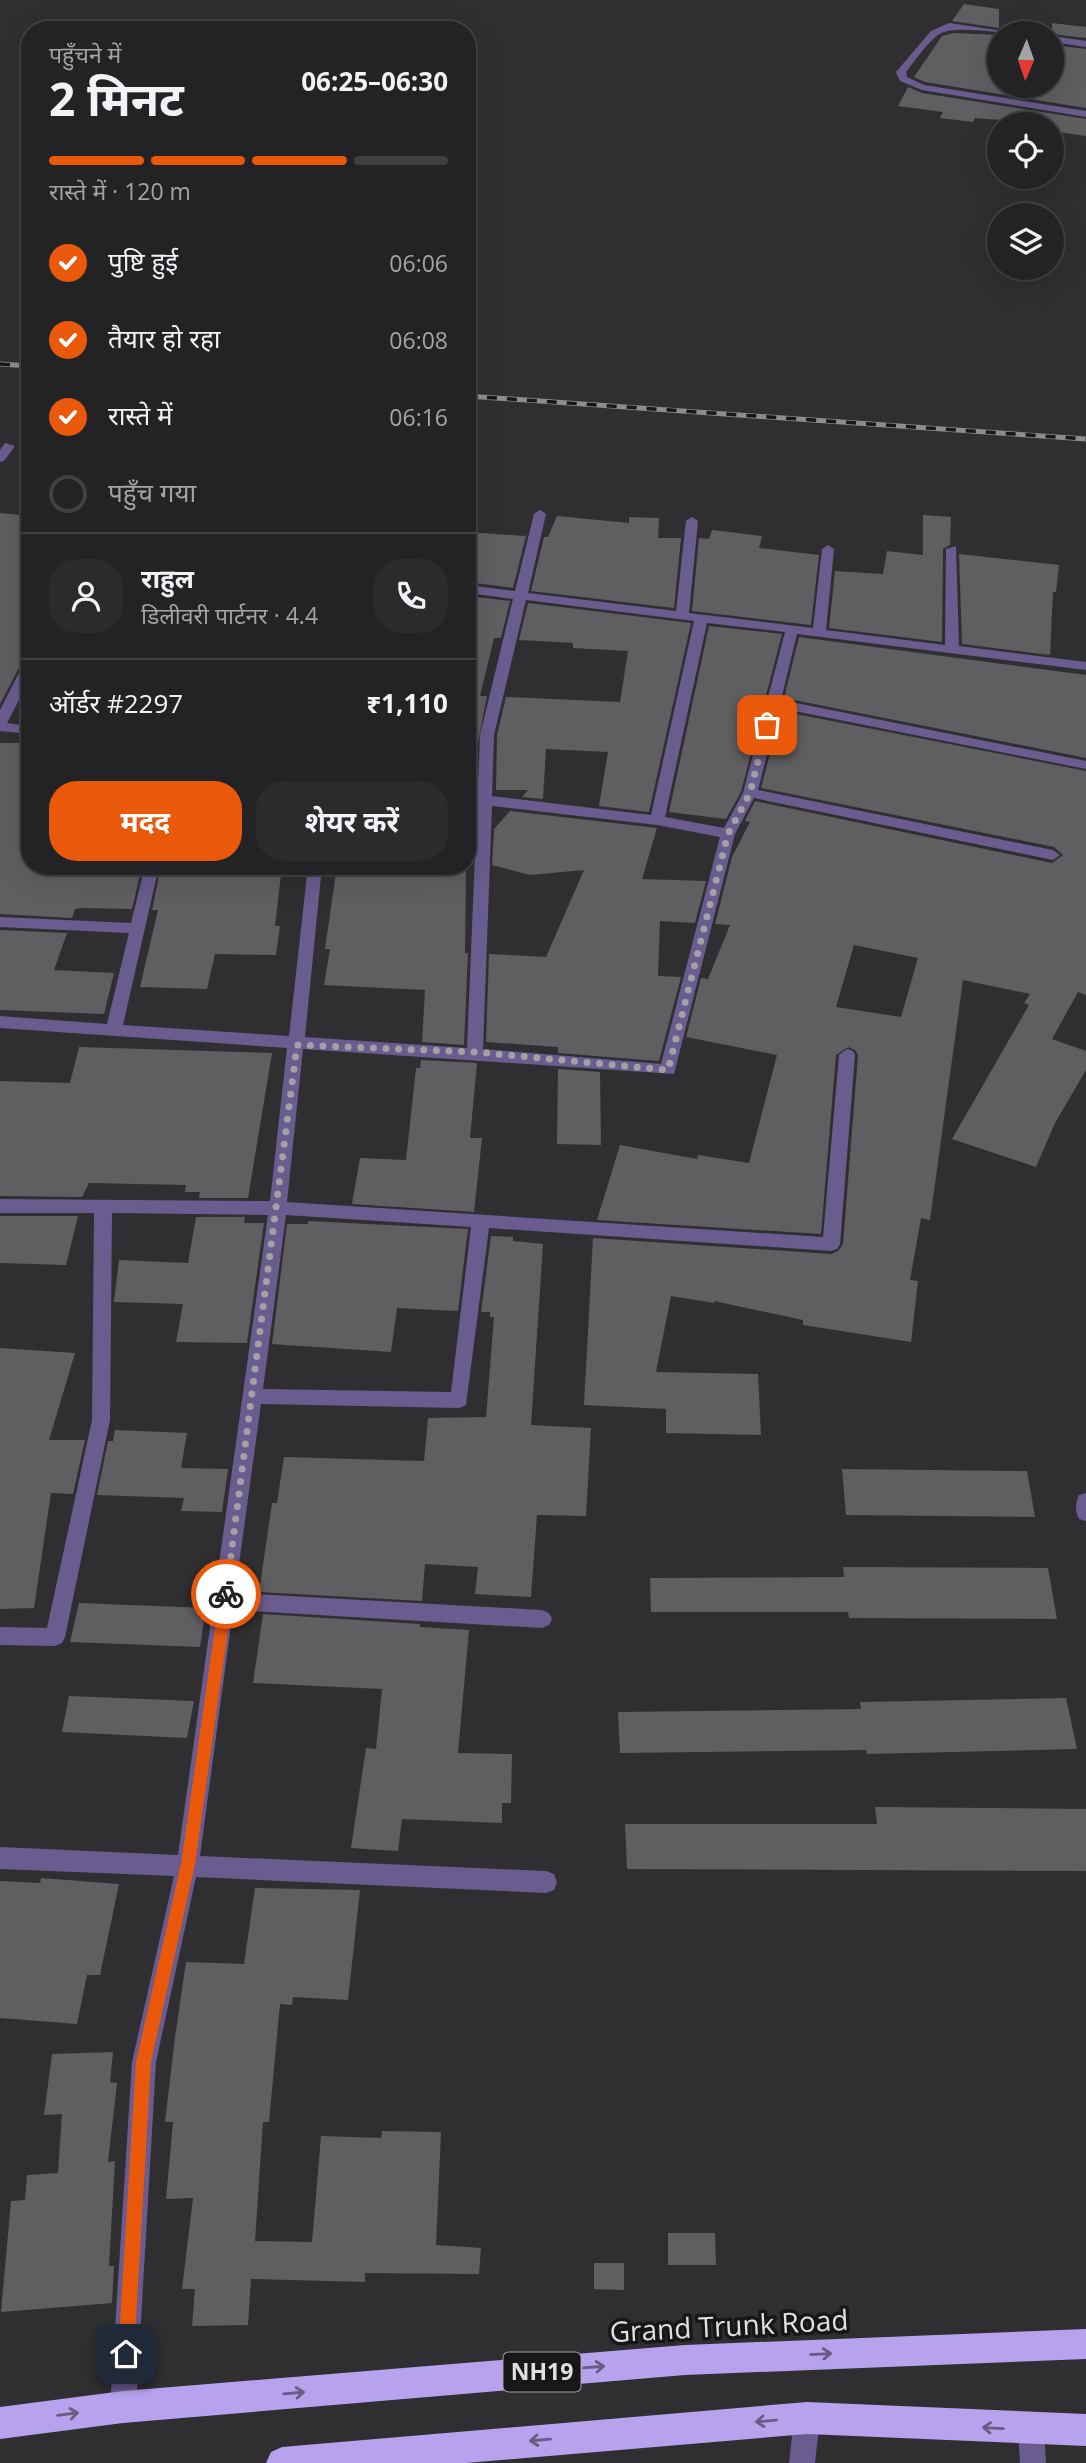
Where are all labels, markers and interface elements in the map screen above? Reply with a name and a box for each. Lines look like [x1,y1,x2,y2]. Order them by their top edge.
north arrow [987,21,1064,98]
map controls [987,21,1064,280]
text: पहुँचने में [49,38,121,70]
text: 06:25–06:30 [301,63,448,99]
text: 2 मिनट [49,67,184,129]
button: locate [987,112,1064,189]
text: रास्ते में · 120 m [49,175,191,207]
button: layers [987,203,1064,280]
text: पुष्टि हुई [108,243,178,279]
icon: check [49,244,87,282]
text: 06:06 [389,247,448,279]
text: तैयार हो रहा [108,320,221,356]
icon: check [49,321,87,359]
text: 06:08 [389,324,448,356]
text: रास्ते में [108,397,173,433]
icon: check [49,398,87,436]
text: 06:16 [389,401,448,433]
text: पहुँच गया [108,474,196,510]
button: person [49,559,123,633]
button: phone [374,559,448,633]
text: राहुल [141,560,194,596]
text: डिलीवरी पार्टनर · 4.4 [141,599,318,631]
text: ऑर्डर #2297 [49,685,183,721]
text: ₹1,110 [366,685,448,721]
pin [737,695,797,755]
icon: bag [748,706,786,744]
button: मदद [49,781,242,861]
button: शेयर करें [256,781,448,861]
courier [191,1559,261,1629]
icon: bike [207,1575,245,1613]
street label: Grand Trunk Road [609,2300,849,2350]
pin [96,2324,156,2384]
icon: home [107,2335,145,2373]
one-way arrow [809,2347,832,2360]
road number: NH19 [504,2352,580,2392]
one-way arrow [582,2360,605,2373]
one-way arrow [282,2386,305,2399]
one-way arrow [56,2407,79,2420]
one-way arrow [755,2415,778,2428]
one-way arrow [982,2422,1005,2435]
one-way arrow [529,2434,551,2447]

